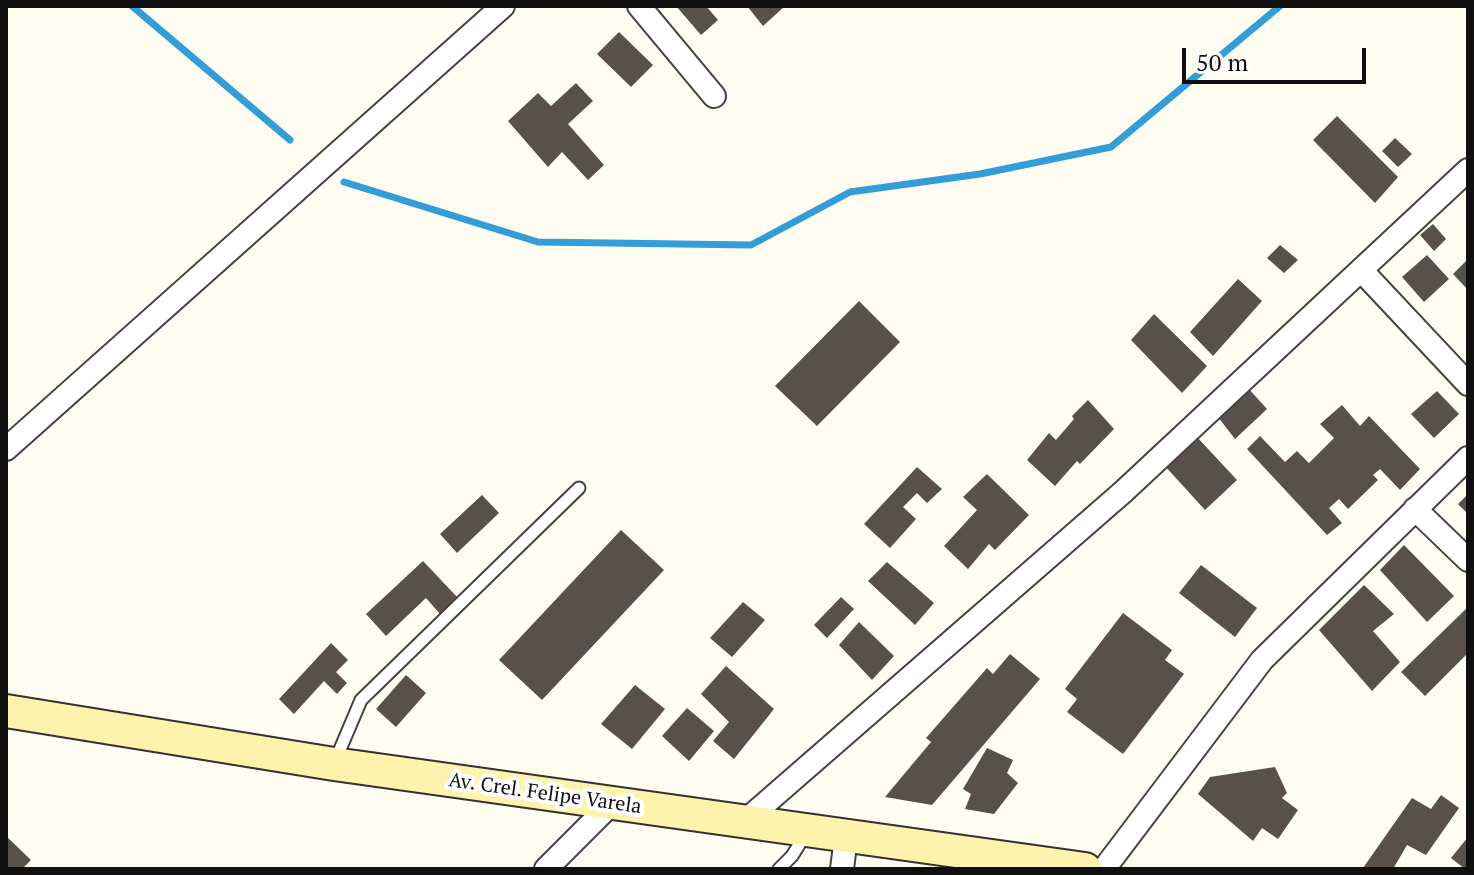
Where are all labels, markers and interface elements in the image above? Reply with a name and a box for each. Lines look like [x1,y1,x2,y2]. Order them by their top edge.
scale bar [1186,32,1370,82]
text: 50 m [1196,46,1248,78]
street label: Av. Crel. Felipe Varela [447,769,643,819]

